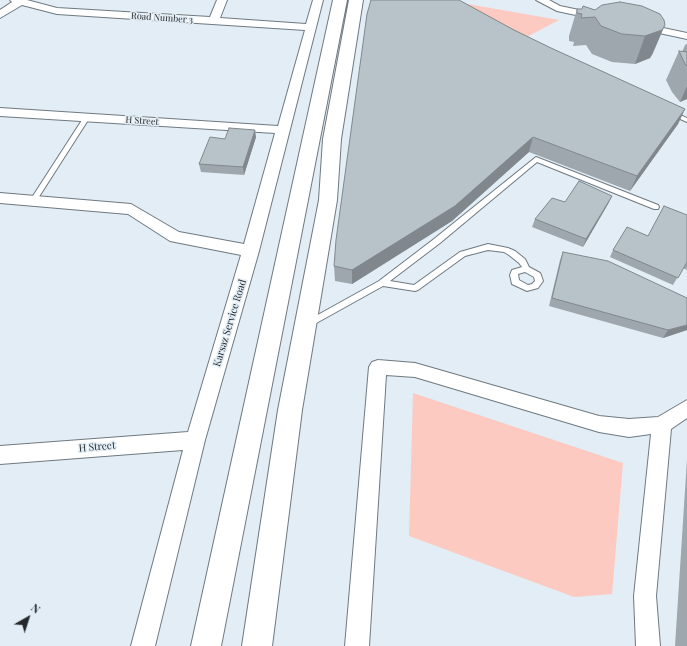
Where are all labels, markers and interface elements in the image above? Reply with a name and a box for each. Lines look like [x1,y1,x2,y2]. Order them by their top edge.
street label: Road Number 3 [131,10,193,26]
street label: H Street [125,114,159,128]
street label: Karsaz Service Road [211,278,249,368]
street label: H Street [78,439,116,455]
north arrow [8,598,48,638]
text: N [28,600,44,617]

